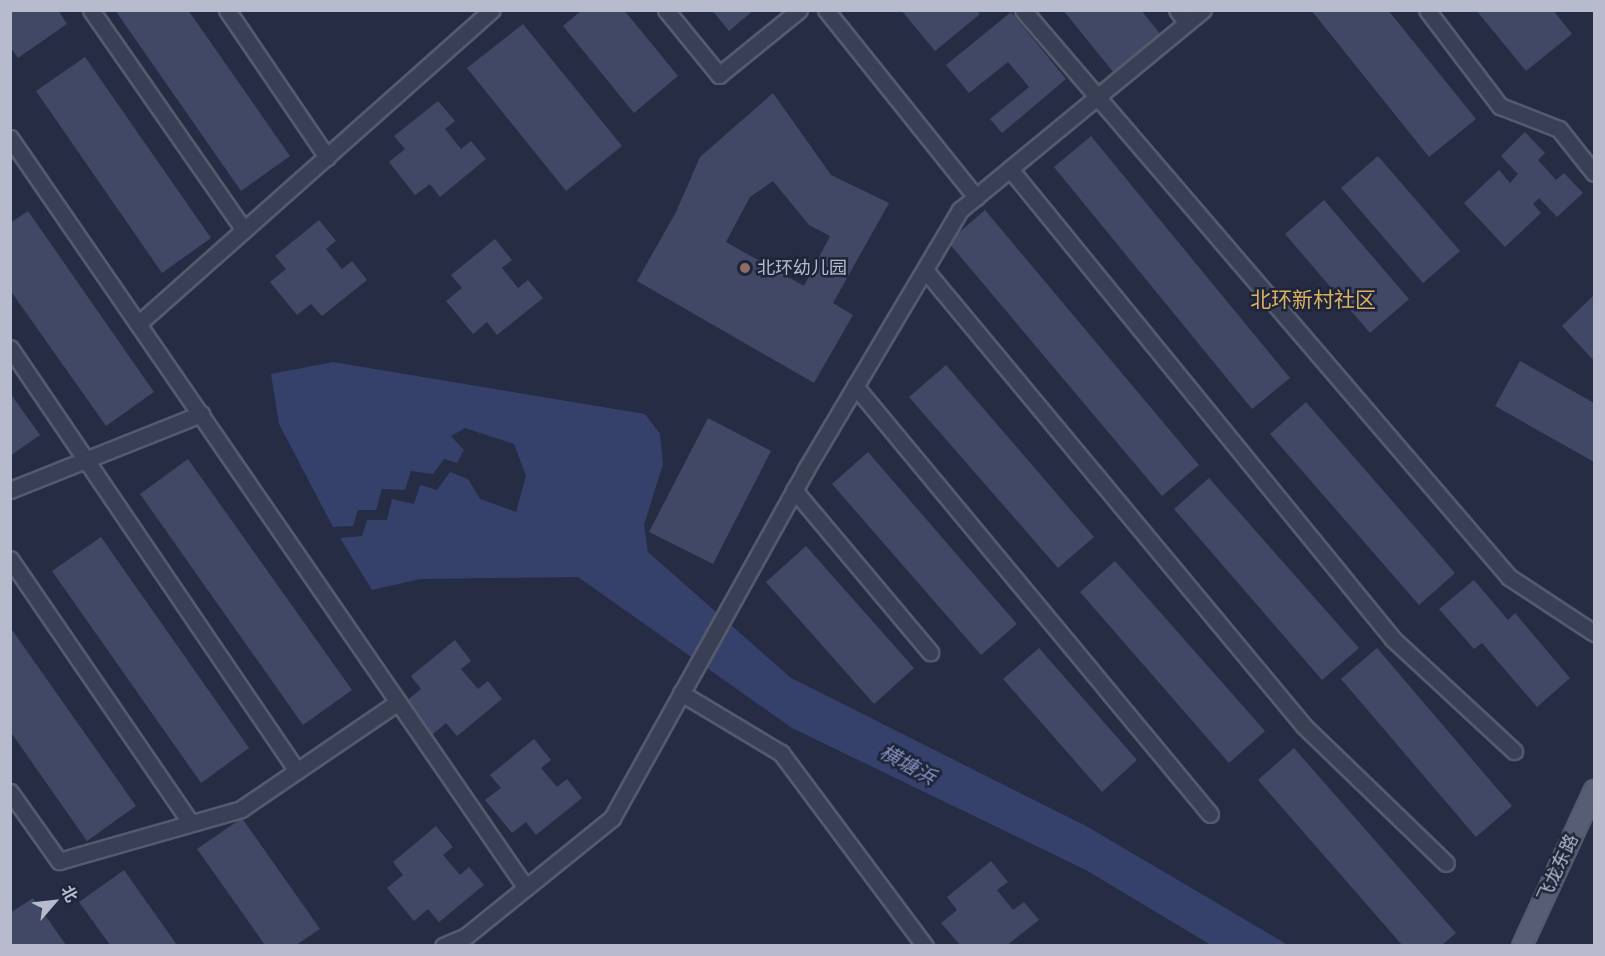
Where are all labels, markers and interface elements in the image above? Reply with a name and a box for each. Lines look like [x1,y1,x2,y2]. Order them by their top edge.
place label: 北环幼儿园 [757,257,847,279]
marker: 北环幼儿园 [738,261,752,275]
district label: 北环新村社区 [1250,286,1376,312]
water label: 横塘浜 [876,739,940,789]
street label: 飞龙东路 [1533,831,1583,905]
north arrow [24,872,84,932]
text: 北 [58,882,82,905]

